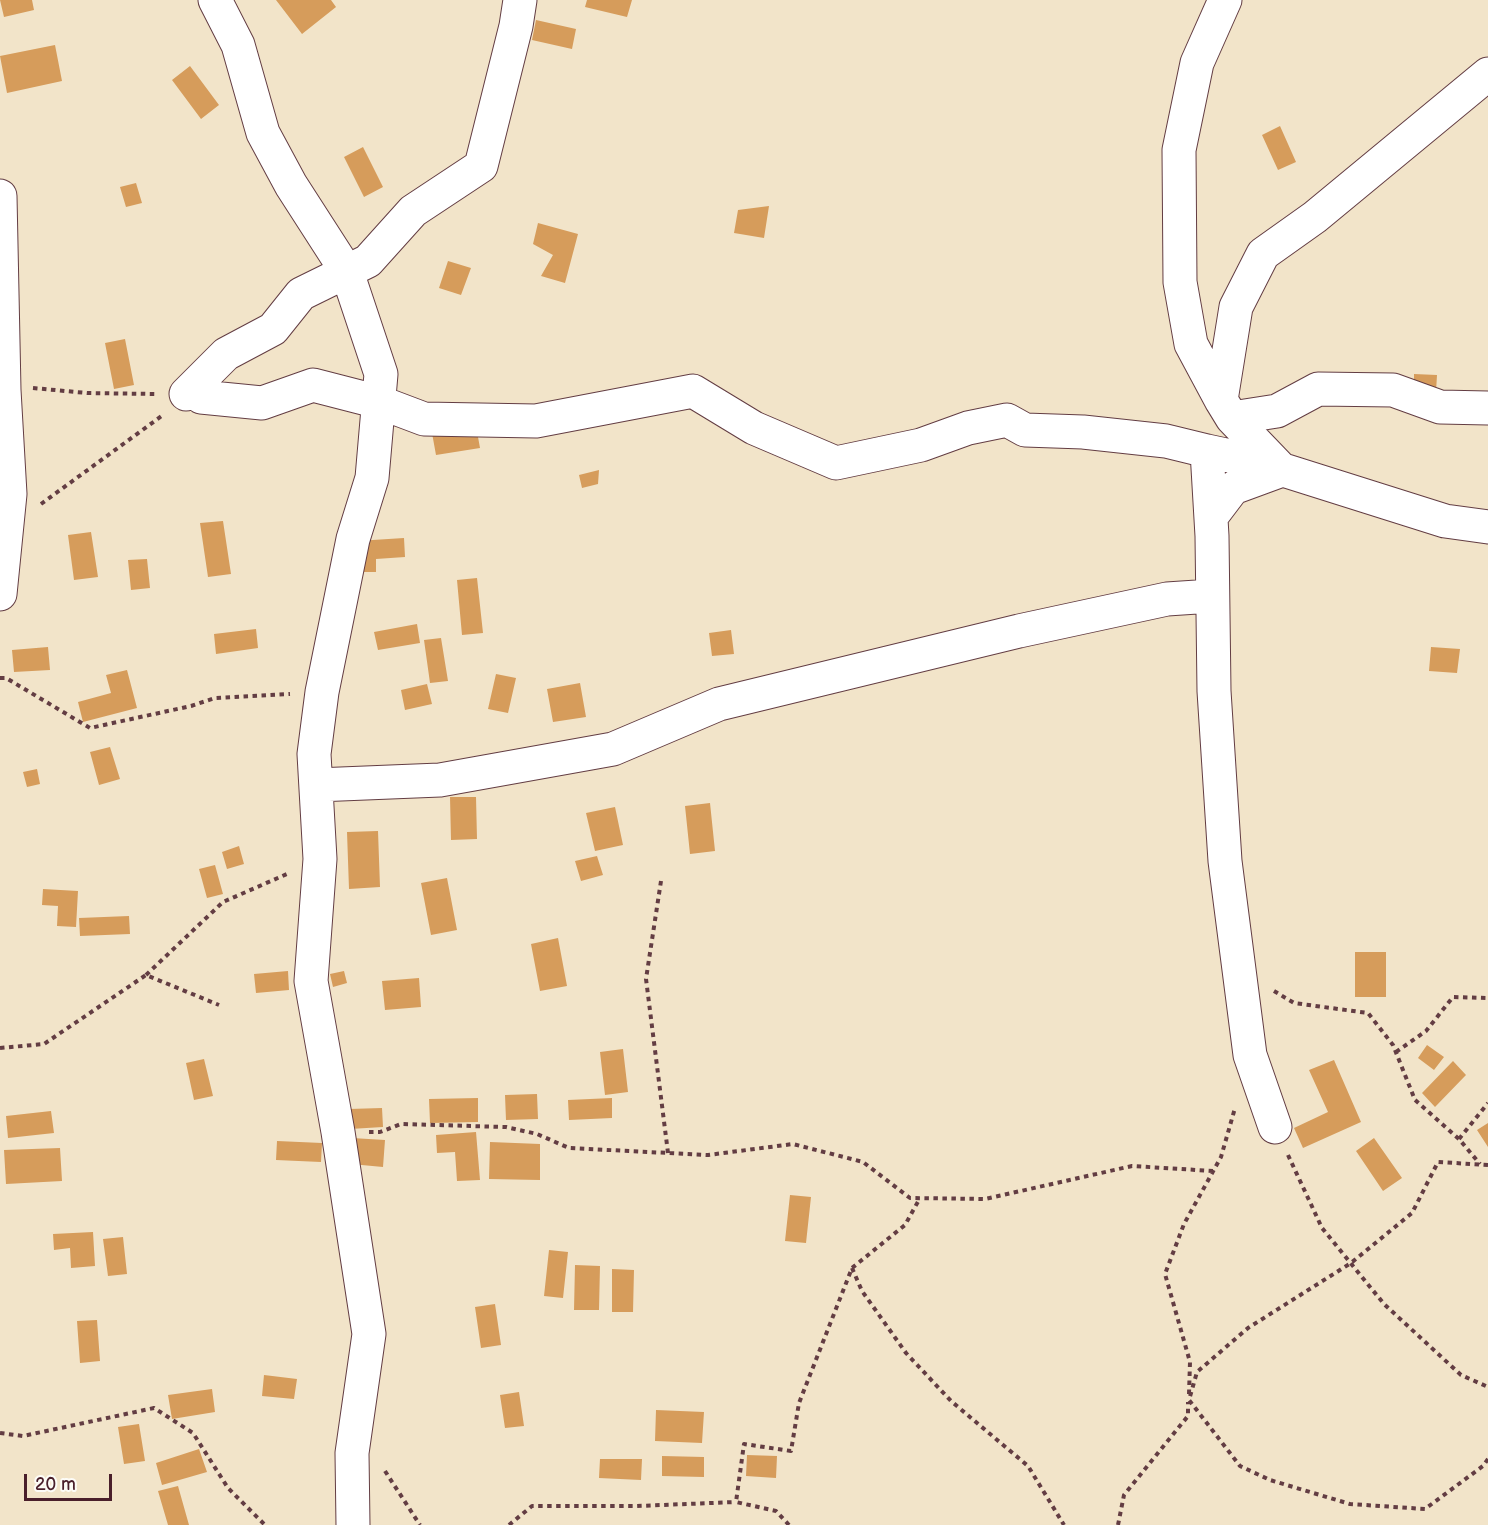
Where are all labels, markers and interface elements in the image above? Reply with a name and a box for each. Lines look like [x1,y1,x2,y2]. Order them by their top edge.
scale bar [27,1462,116,1500]
text: 20 m [35,1474,76,1495]

